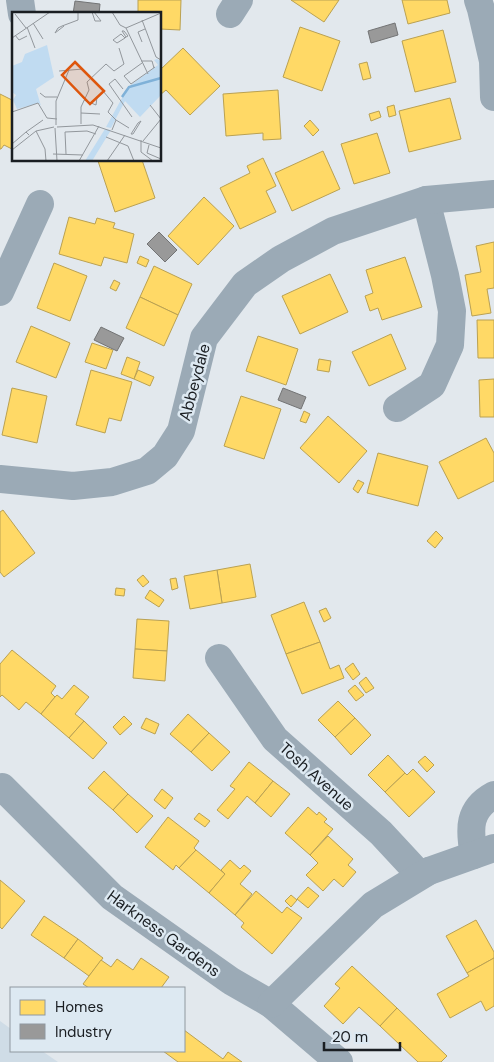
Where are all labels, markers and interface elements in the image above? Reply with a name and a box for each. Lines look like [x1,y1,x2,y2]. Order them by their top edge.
inset map [12,12,161,161]
street label: Abbeydale [174,341,215,423]
street label: Tosh Avenue [275,737,358,815]
street label: Harkness Gardens [103,885,224,982]
legend [10,987,185,1052]
text: Homes [55,997,104,1017]
scale bar [324,1020,400,1052]
text: Industry [55,1022,113,1042]
text: 20 m [332,1027,368,1047]

